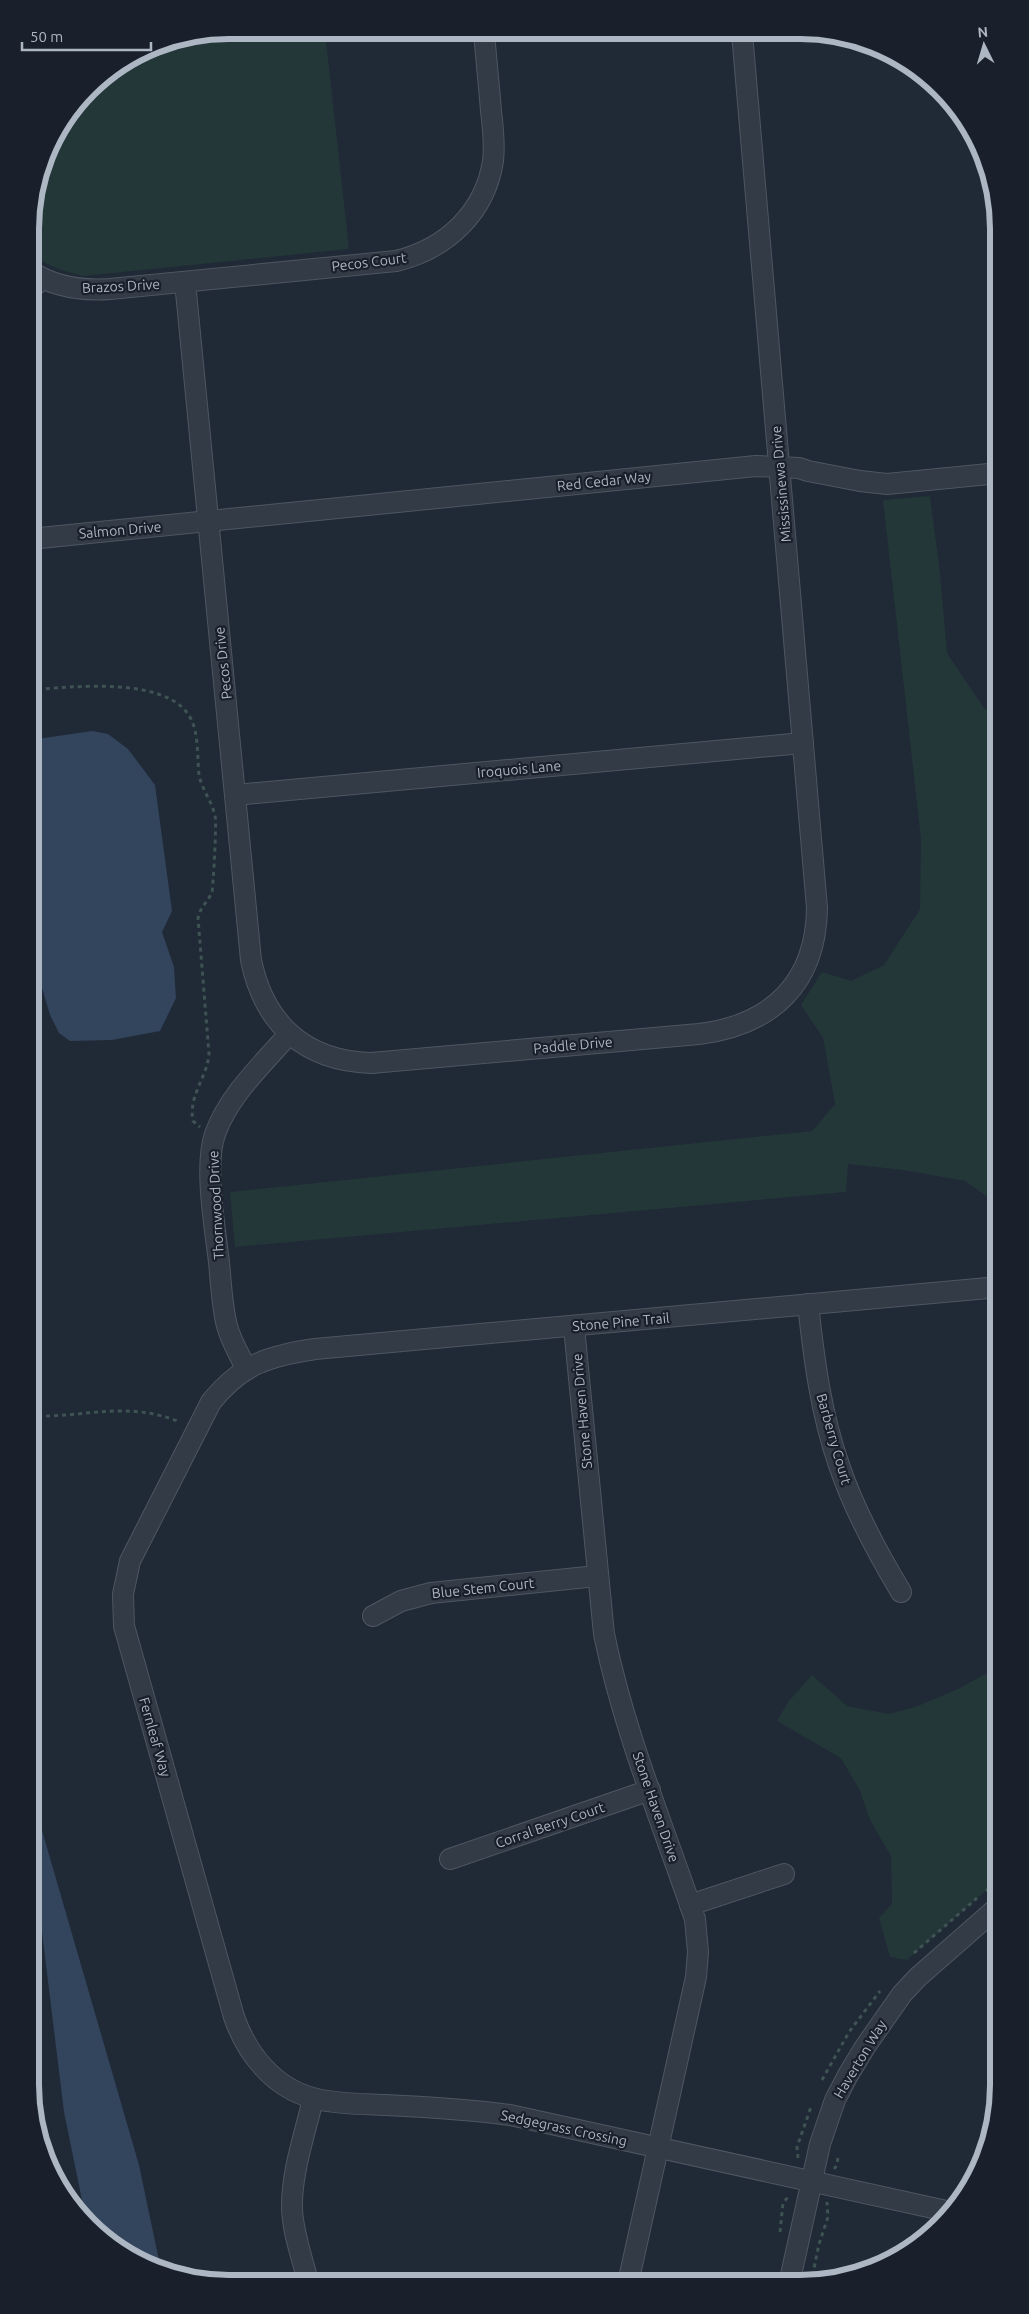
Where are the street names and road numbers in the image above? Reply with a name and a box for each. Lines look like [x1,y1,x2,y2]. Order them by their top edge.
street label: Pecos Court [331,249,408,275]
street label: Brazos Drive [82,276,160,296]
street label: Mississinewa Drive [768,425,794,543]
street label: Red Cedar Way [556,468,652,494]
street label: Salmon Drive [78,518,162,542]
street label: Pecos Drive [211,626,235,700]
street label: Iroquois Lane [476,757,562,781]
street label: Paddle Drive [533,1034,613,1056]
street label: Thornwood Drive [205,1150,227,1260]
street label: Stone Pine Trail [572,1310,671,1334]
street label: Stone Haven Drive [569,1353,595,1469]
street label: Barberry Court [813,1392,855,1487]
street label: Blue Stem Court [431,1575,535,1601]
street label: Fernleaf Way [136,1695,174,1779]
street label: Stone Haven Drive [630,1750,682,1864]
street label: Corral Berry Court [493,1799,607,1851]
street label: Haverton Way [830,2017,890,2101]
street label: Sedgegrass Crossing [499,2107,629,2149]

